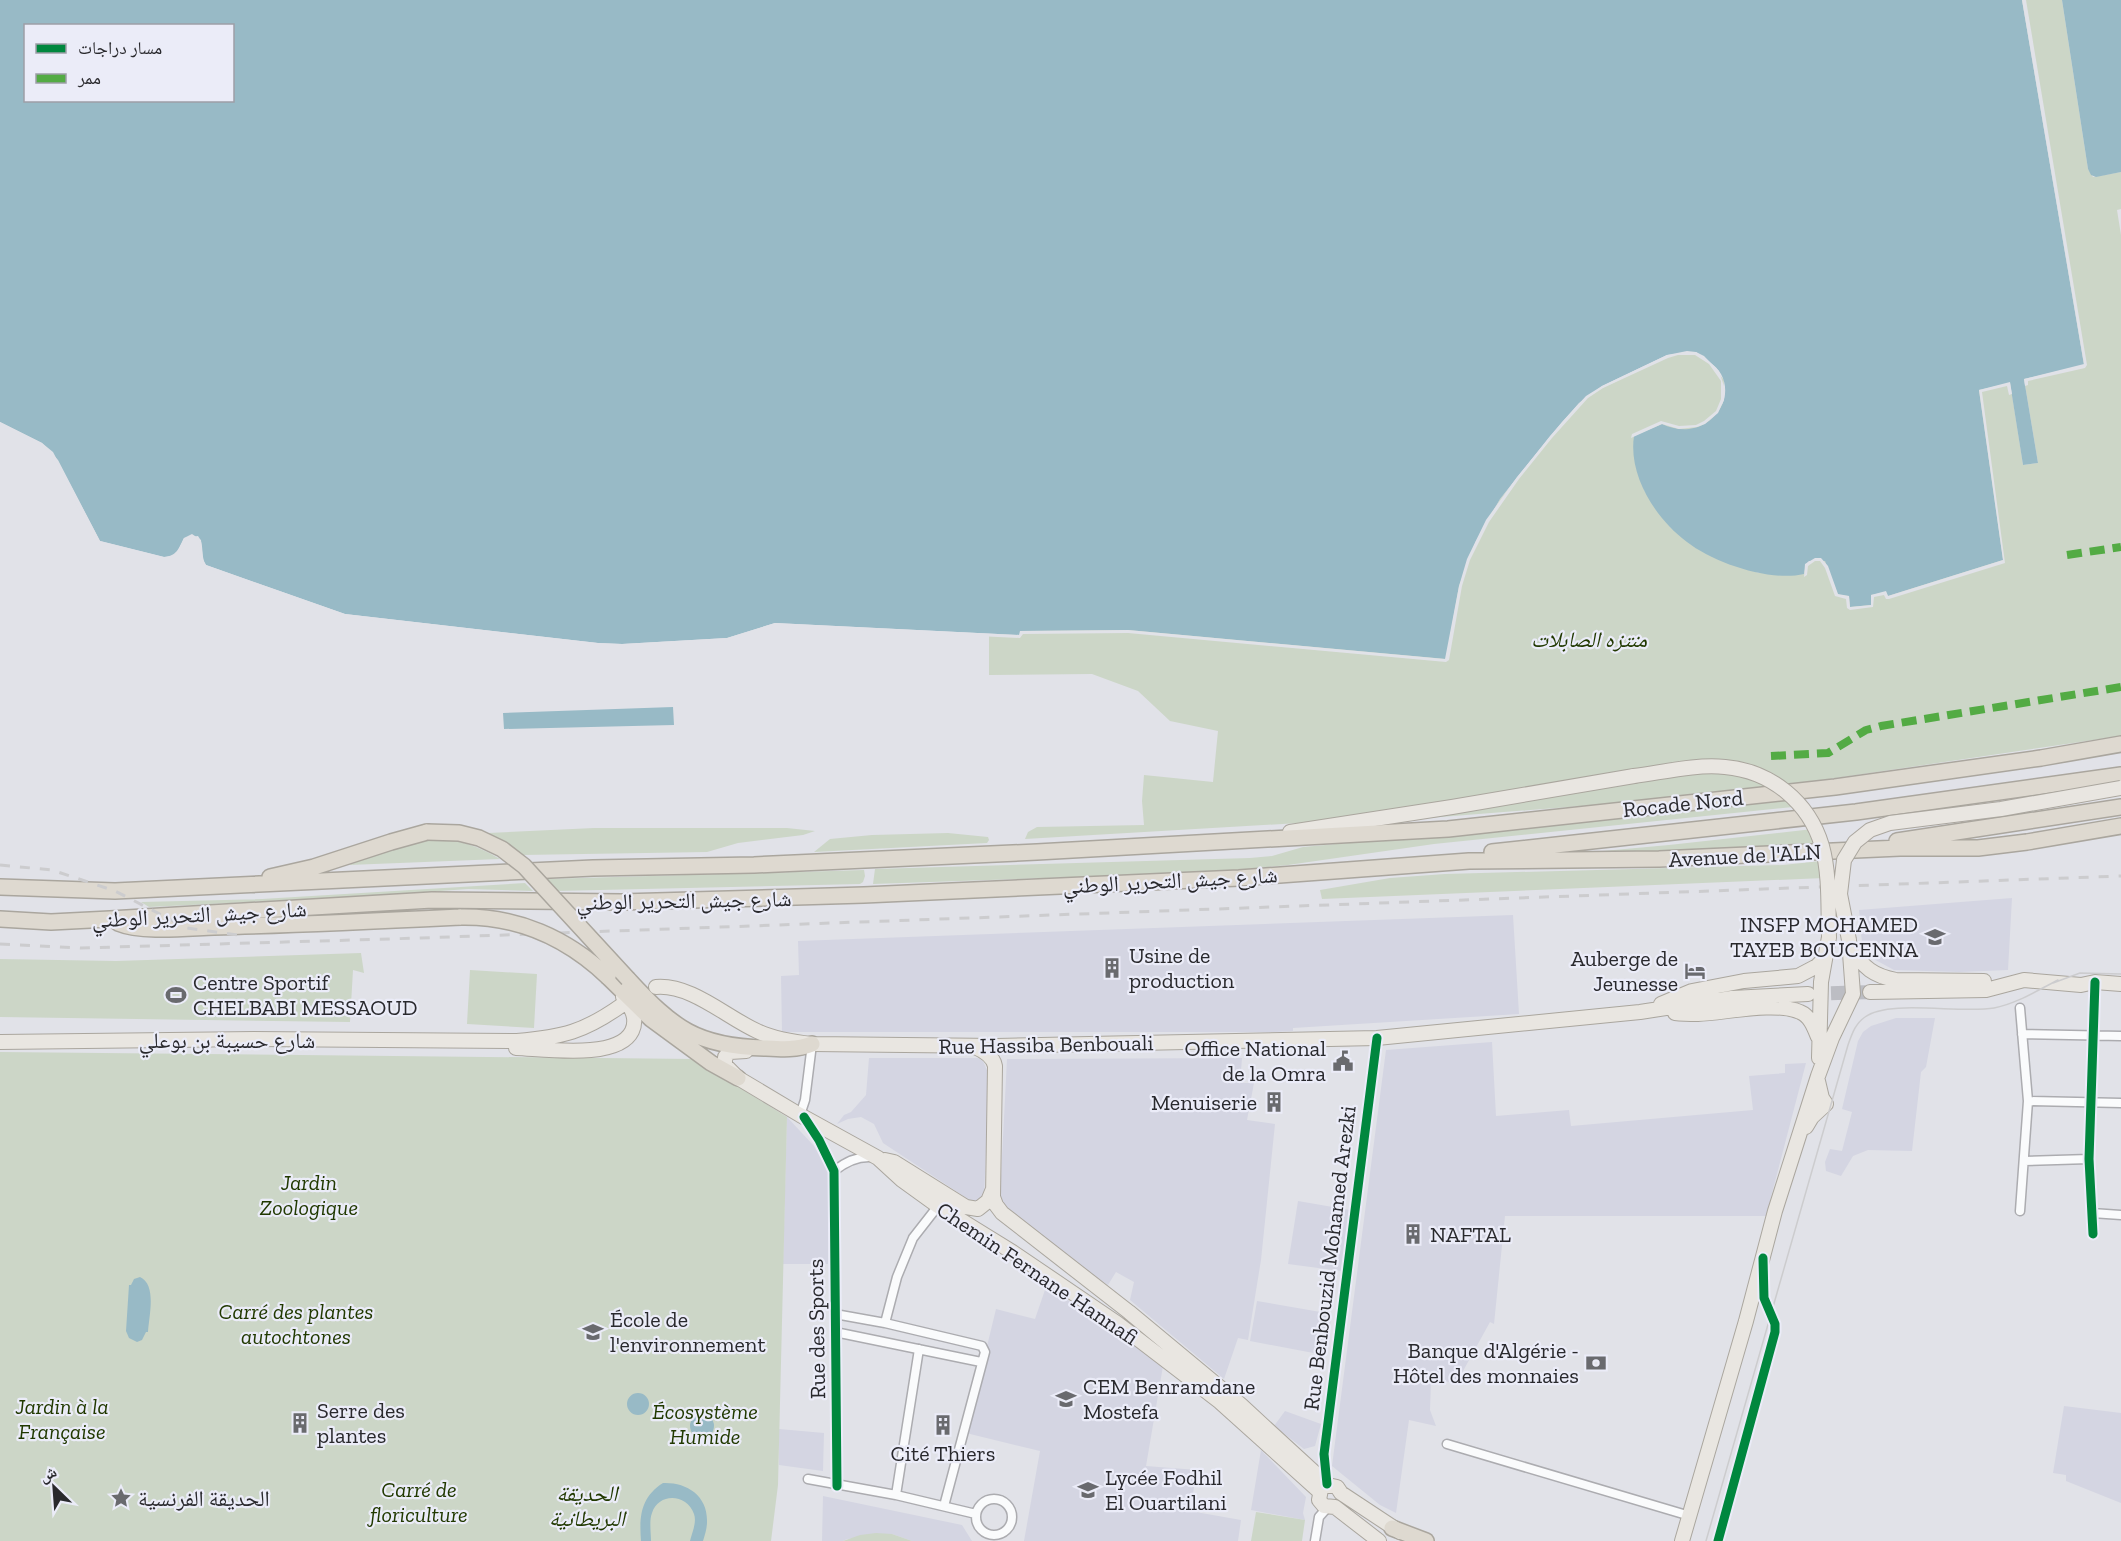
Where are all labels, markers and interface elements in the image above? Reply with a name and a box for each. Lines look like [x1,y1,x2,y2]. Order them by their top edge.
legend [24,24,234,102]
text: مسار دراجات [78,37,162,59]
text: ممر [77,67,101,89]
park label: منتزه الصابلات [1531,626,1647,653]
street label: Rocade Nord [1621,784,1745,823]
street label: Avenue de l'ALN [1668,838,1822,873]
street label: شارع جيش التحرير الوطني [1062,861,1278,903]
street label: شارع جيش التحرير الوطني [576,885,792,919]
street label: شارع جيش التحرير الوطني [91,895,307,937]
place label: INSFP MOHAMED TAYEB BOUCENNA [1730,911,1919,963]
school or university icon: INSFP MOHAMED TAYEB BOUCENNA [1923,925,1947,949]
place label: Usine de production [1129,942,1235,994]
place label: Auberge de Jeunesse [1571,945,1678,997]
building icon: Usine de production [1100,956,1124,980]
hotel icon: Auberge de Jeunesse [1683,959,1707,983]
place label: Centre Sportif CHELBABI MESSAOUD [193,969,417,1021]
sports icon: Centre Sportif CHELBABI MESSAOUD [164,983,188,1007]
street label: شارع حسيبة بن بوعلي [139,1027,315,1058]
street label: Rue Hassiba Benbouali [938,1029,1154,1060]
place label: Office National de la Omra [1184,1035,1326,1087]
public building icon: Office National de la Omra [1331,1049,1355,1073]
place label: Menuiserie [1151,1089,1257,1116]
building icon: Menuiserie [1262,1090,1286,1114]
street label: Rue Benbouzid Mohamed Arezki [1297,1104,1362,1412]
park label: Jardin Zoologique [260,1169,358,1221]
street label: Chemin Fernane Hannafi [932,1196,1144,1351]
place label: NAFTAL [1430,1221,1511,1248]
building icon: NAFTAL [1401,1222,1425,1246]
street label: Rue des Sports [802,1259,831,1399]
park label: Carré des plantes autochtones [219,1298,373,1350]
place label: École de l'environnement [610,1306,766,1358]
school or university icon: École de l'environnement [581,1320,605,1344]
place label: Banque d'Algérie - Hôtel des monnaies [1393,1337,1579,1389]
bank icon: Banque d'Algérie - Hôtel des monnaies [1584,1351,1608,1375]
place label: CEM Benramdane Mostefa [1083,1373,1255,1425]
school or university icon: CEM Benramdane Mostefa [1054,1387,1078,1411]
park label: Jardin à la Française [14,1393,109,1445]
place label: Serre des plantes [317,1397,405,1449]
park label: Écosystème Humide [652,1398,758,1450]
building icon: Serre des plantes [288,1411,312,1435]
building icon: Cité Thiers [931,1413,955,1437]
place label: Cité Thiers [891,1440,995,1467]
north arrow [24,1457,84,1517]
text: ش [36,1462,60,1486]
place label: Lycée Fodhil El Ouartilani [1105,1464,1227,1516]
park label: Carré de floriculture [366,1476,468,1528]
school or university icon: Lycée Fodhil El Ouartilani [1076,1478,1100,1502]
park label: الحديقة البريطانية [549,1480,627,1532]
place label: الحديقة الفرنسية [138,1485,270,1512]
place icon: الحديقة الفرنسية [109,1486,133,1510]

